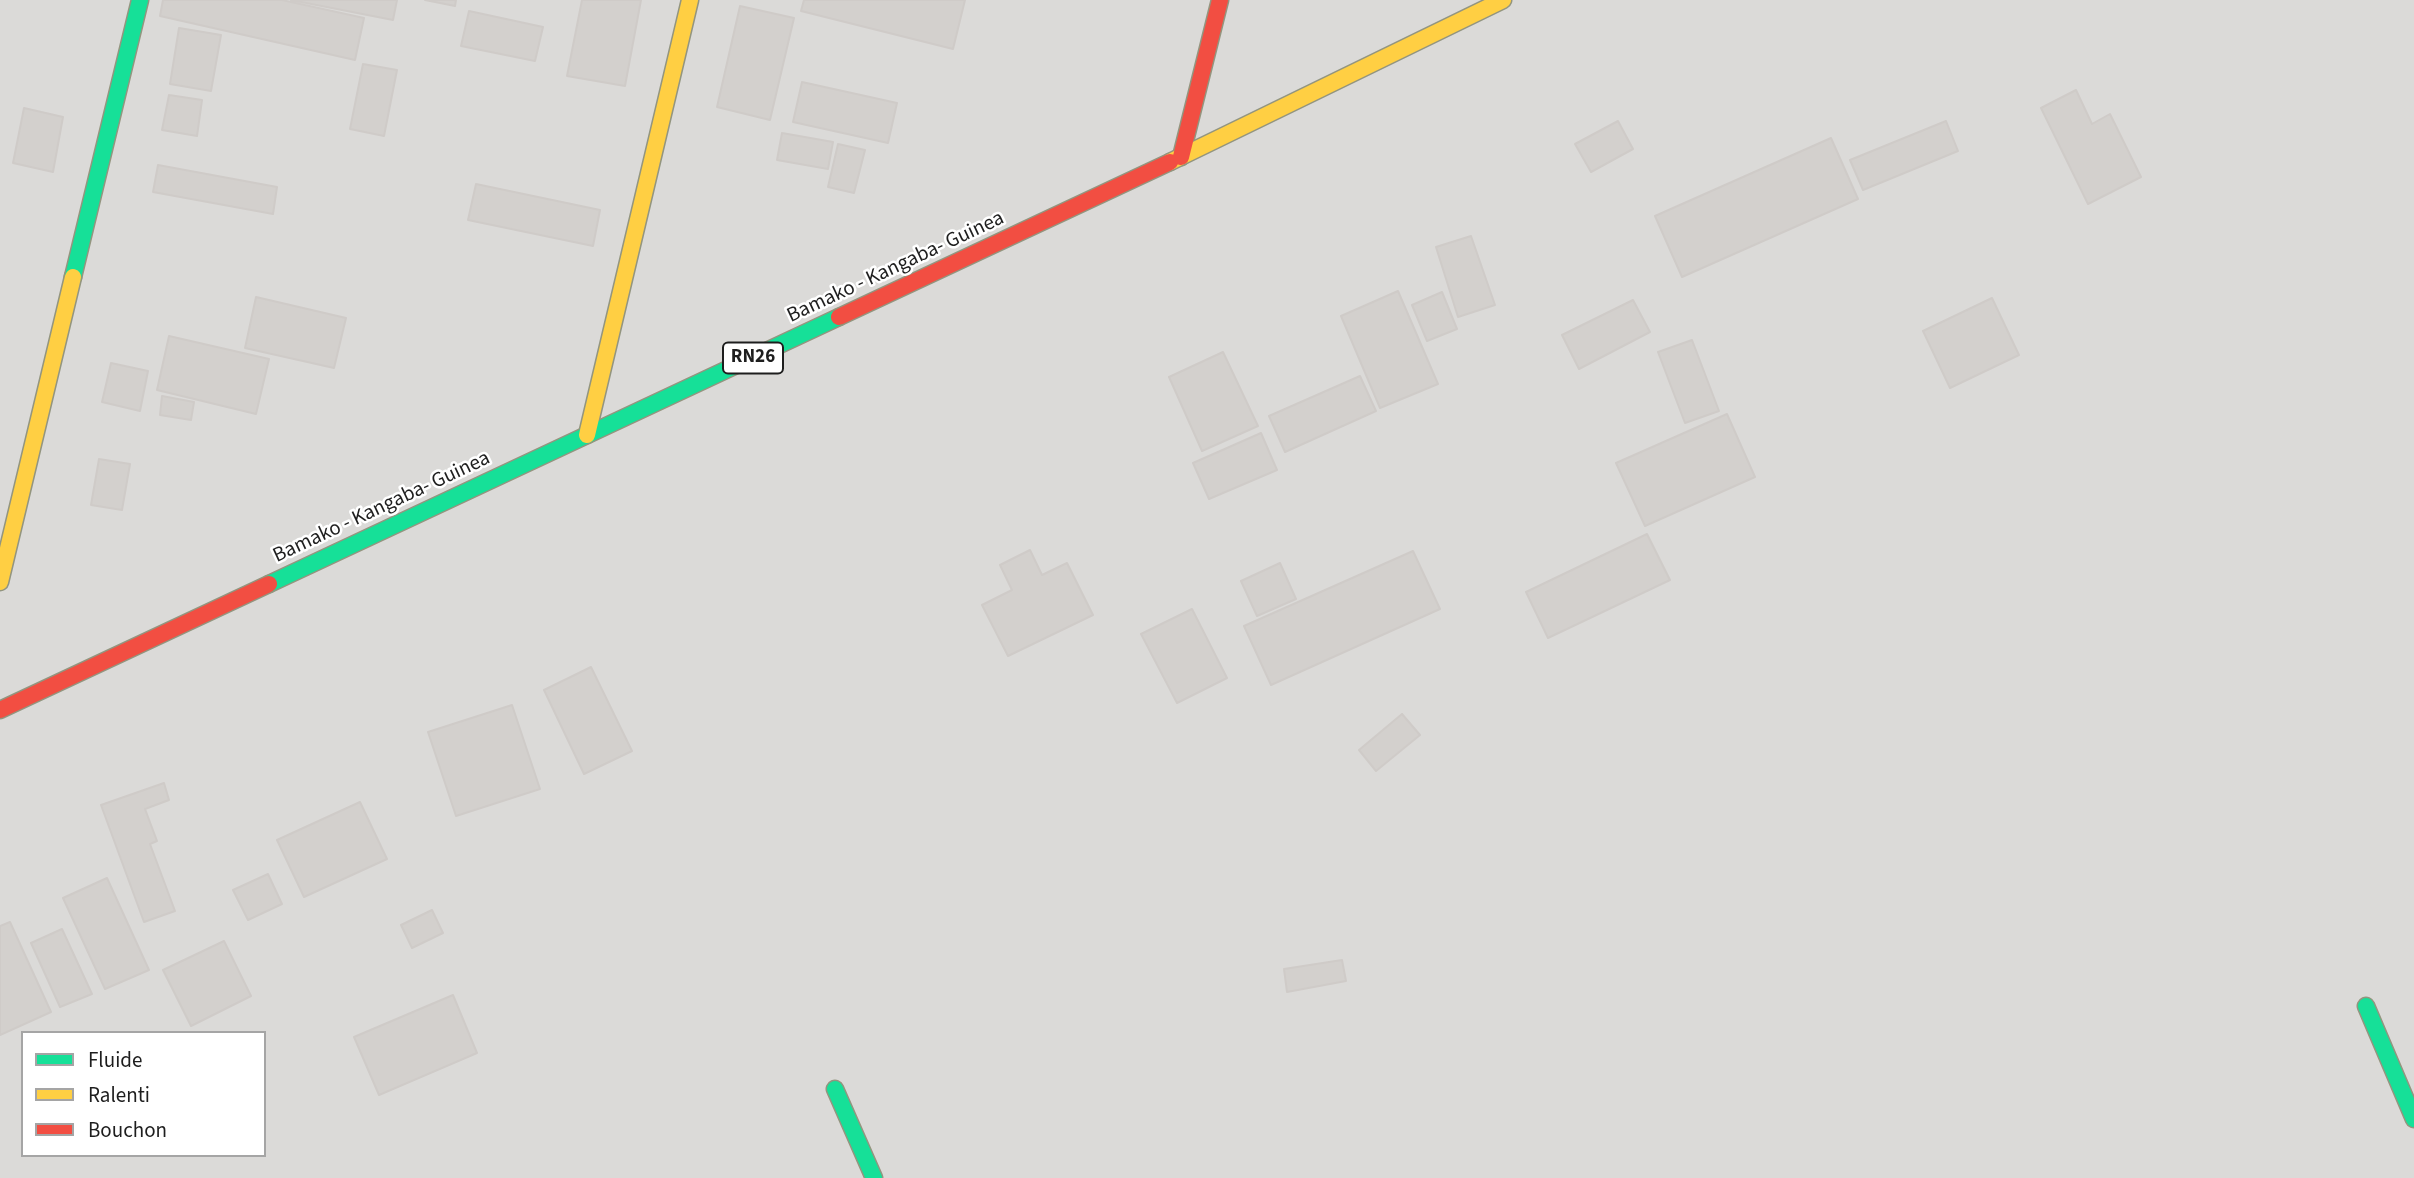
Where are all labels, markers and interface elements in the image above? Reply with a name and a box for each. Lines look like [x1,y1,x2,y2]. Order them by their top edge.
street label: Bamako - Kangaba- Guinea [783,207,1009,329]
road number: RN26 [723,342,783,374]
street label: Bamako - Kangaba- Guinea [269,447,495,569]
legend [21,1031,266,1157]
text: Fluide [88,1045,142,1075]
text: Ralenti [88,1080,150,1110]
text: Bouchon [88,1115,167,1145]

